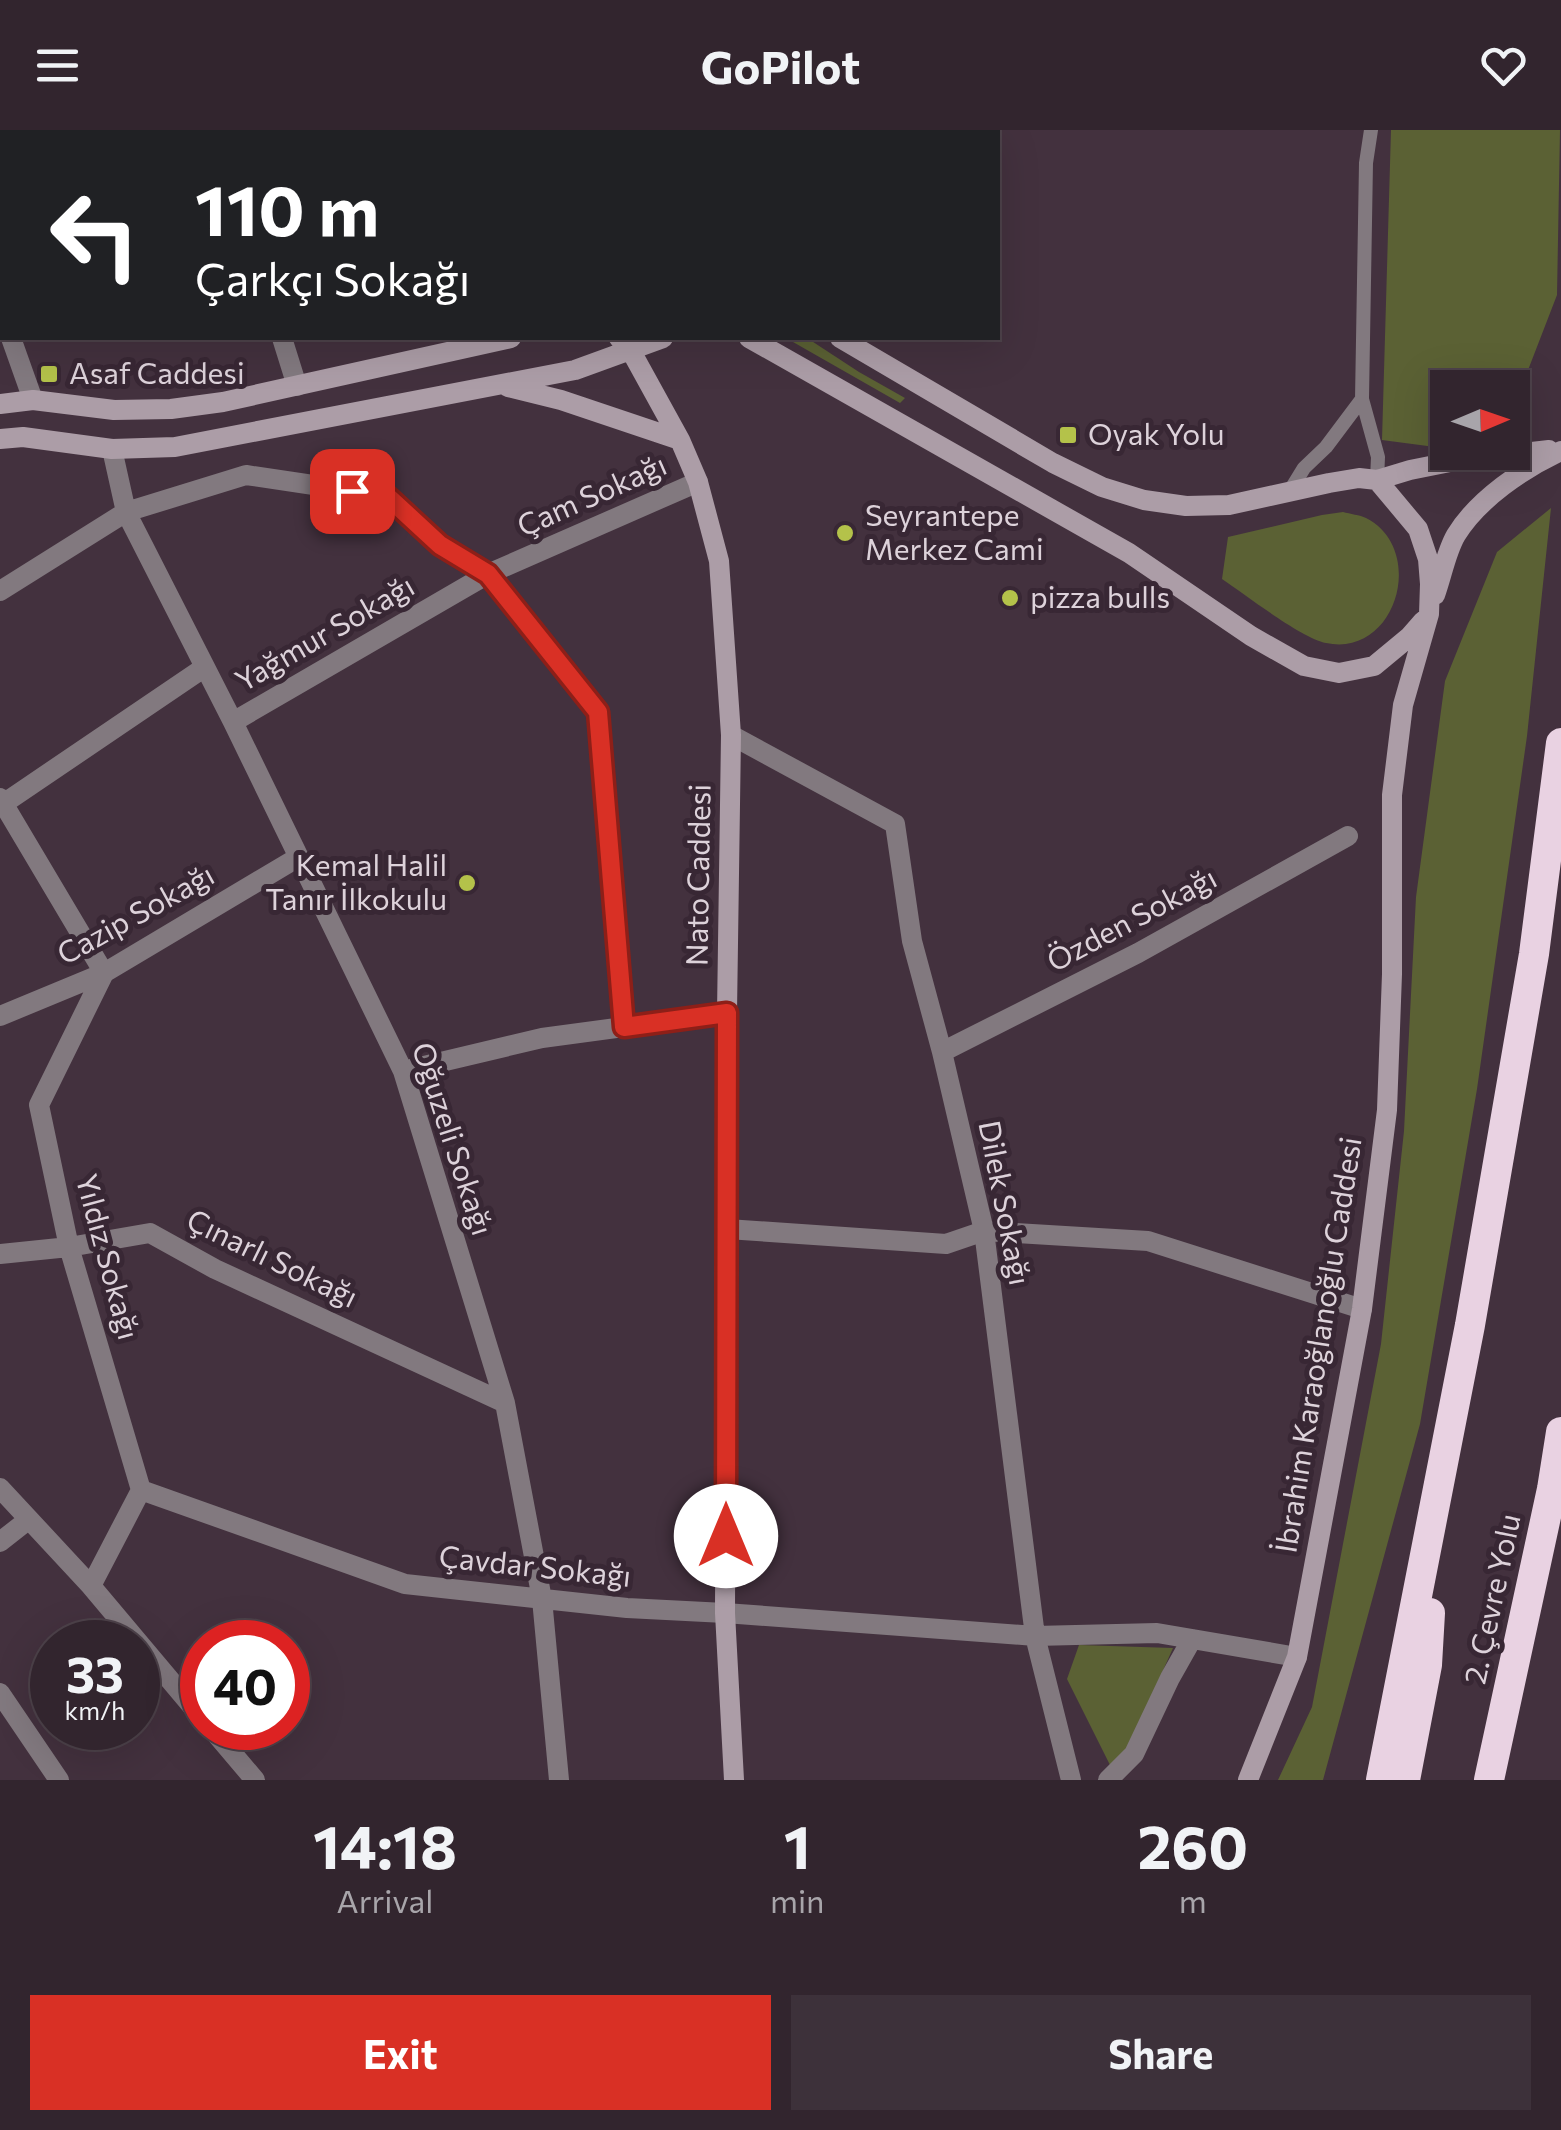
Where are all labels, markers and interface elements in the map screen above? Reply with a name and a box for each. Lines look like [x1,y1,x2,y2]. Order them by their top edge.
icon: menu [30,38,85,93]
text: GoPilot [701,38,860,93]
icon: heart [1476,38,1531,93]
text: 110 m [195,165,379,250]
icon: left [30,170,160,300]
text: Çarkçı Sokağı [195,250,470,305]
place label: Asaf Caddesi [69,353,245,390]
marker: Asaf Caddesi [38,363,60,385]
north arrow [1430,370,1530,470]
map controls [1430,370,1530,470]
place label: Oyak Yolu [1088,414,1225,451]
marker: Oyak Yolu [1057,424,1079,446]
street label: Çam Sokağı [511,444,671,543]
pin [310,449,395,534]
icon: arrive [325,464,380,519]
place label: Seyrantepe Merkez Cami [865,495,1044,566]
marker: Seyrantepe Merkez Cami [834,522,856,544]
street label: Yağmur Sokağı [228,566,420,698]
place label: pizza bulls [1030,577,1170,614]
marker: pizza bulls [999,587,1021,609]
street label: Nato Caddesi [676,784,717,966]
place label: Kemal Halil Tanır İlkokulu [265,845,447,916]
street label: Cazip Sokağı [50,855,220,971]
street label: Özden Sokağı [1040,858,1222,978]
marker: Kemal Halil Tanır İlkokulu [456,872,478,894]
street label: Oğuzeli Sokağı [406,1037,503,1239]
street label: Dilek Sokağı [972,1117,1041,1288]
street label: İbrahim Karaoğlanoğlu Caddesi [1265,1134,1368,1555]
street label: Yıldız Sokağı [70,1169,149,1343]
street label: Çınarlı Sokağı [182,1199,365,1314]
position arrow [674,1484,778,1588]
street label: 2. Çevre Yolu [1454,1510,1527,1687]
street label: Çavdar Sokağı [437,1536,633,1593]
speed limit sign: 40 [180,1620,310,1750]
text: 33 [66,1642,124,1703]
text: km/h [65,1695,125,1725]
text: 14:18 [313,1808,457,1881]
text: 1 [784,1808,811,1881]
text: 260 [1137,1808,1248,1881]
text: Arrival [337,1880,433,1920]
text: min [770,1880,824,1920]
text: m [1179,1880,1207,1920]
button: Exit [30,1995,771,2110]
button: Share [791,1995,1531,2110]

